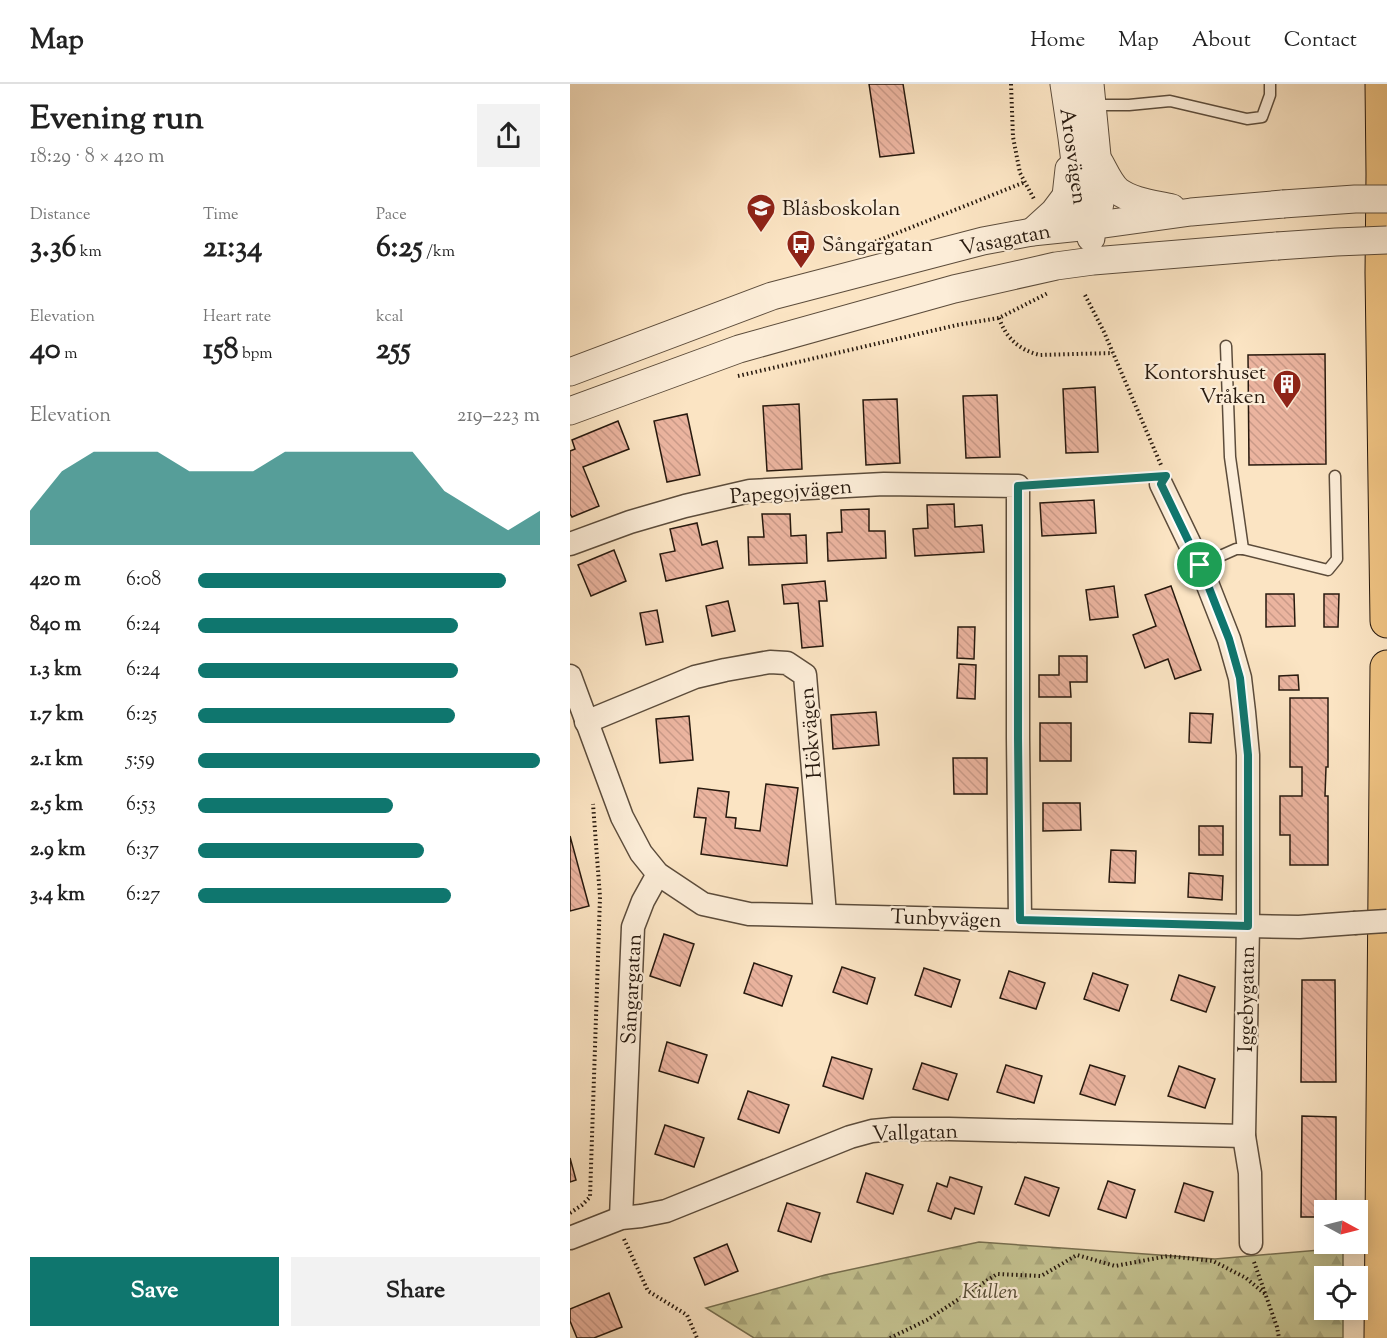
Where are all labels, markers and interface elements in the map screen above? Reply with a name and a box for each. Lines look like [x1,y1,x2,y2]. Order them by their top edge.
text: Map [30,21,84,61]
text: Home [1030,26,1085,56]
text: Map [1118,26,1159,56]
text: About [1192,26,1251,56]
text: Contact [1284,26,1357,56]
text: Evening run [30,96,204,144]
button: share [477,104,540,167]
street label: Arosvägen [1050,106,1094,206]
text: 18:29 · 8 × 420 m [30,143,165,172]
school or university icon: Blåsboskolan [745,192,777,234]
place label: Blåsboskolan [782,195,900,225]
text: Distance [30,204,90,227]
text: Time [203,204,239,227]
text: Pace [376,204,407,227]
street label: Vasagatan [957,217,1053,264]
text: 3.36 [30,227,76,270]
text: 21:34 [203,227,262,270]
text: 6:25 [376,227,423,270]
bus stop icon: Sångargatan [785,228,817,270]
place label: Sångargatan [822,231,933,261]
text: km [76,241,102,264]
text: /km [423,241,455,264]
text: Elevation [30,306,95,329]
text: Heart rate [203,306,271,329]
text: kcal [376,306,404,329]
text: 40 [30,329,61,372]
text: 158 [203,329,238,372]
text: 255 [376,329,411,372]
text: m [61,343,77,366]
text: bpm [238,343,273,366]
place label: Kontorshuset Vråken [1144,359,1266,413]
building icon: Kontorshuset Vråken [1271,368,1303,410]
text: Elevation [30,402,111,431]
text: 219–223 m [457,402,540,431]
street label: Papegojvägen [729,473,853,513]
pin [1174,539,1225,590]
icon: arrive [1183,548,1216,581]
text: 420 m [30,566,81,595]
text: 6:08 [126,566,161,595]
text: 840 m [30,611,81,640]
text: 6:24 [126,611,160,640]
text: 1.3 km [30,656,82,685]
text: 6:24 [126,656,160,685]
street label: Hökvägen [793,686,831,780]
text: 1.7 km [30,701,84,730]
text: 6:25 [126,701,157,730]
text: 2.1 km [30,746,83,775]
text: 5:59 [126,746,155,775]
text: 2.5 km [30,791,83,820]
text: 6:53 [126,791,156,820]
text: 2.9 km [30,836,85,865]
text: 6:37 [126,836,159,865]
text: 3.4 km [30,881,85,910]
text: 6:27 [126,881,160,910]
street label: Tunbyvägen [890,903,1002,937]
street label: Sångargatan [615,933,651,1045]
street label: Iggebygatan [1232,945,1264,1053]
street label: Vallgatan [872,1118,959,1150]
north arrow [1314,1200,1368,1254]
map controls [1314,1200,1368,1320]
button: Save [30,1257,279,1326]
button: Share [291,1257,540,1326]
button: locate [1314,1266,1368,1320]
park label: Kullen [962,1278,1018,1308]

